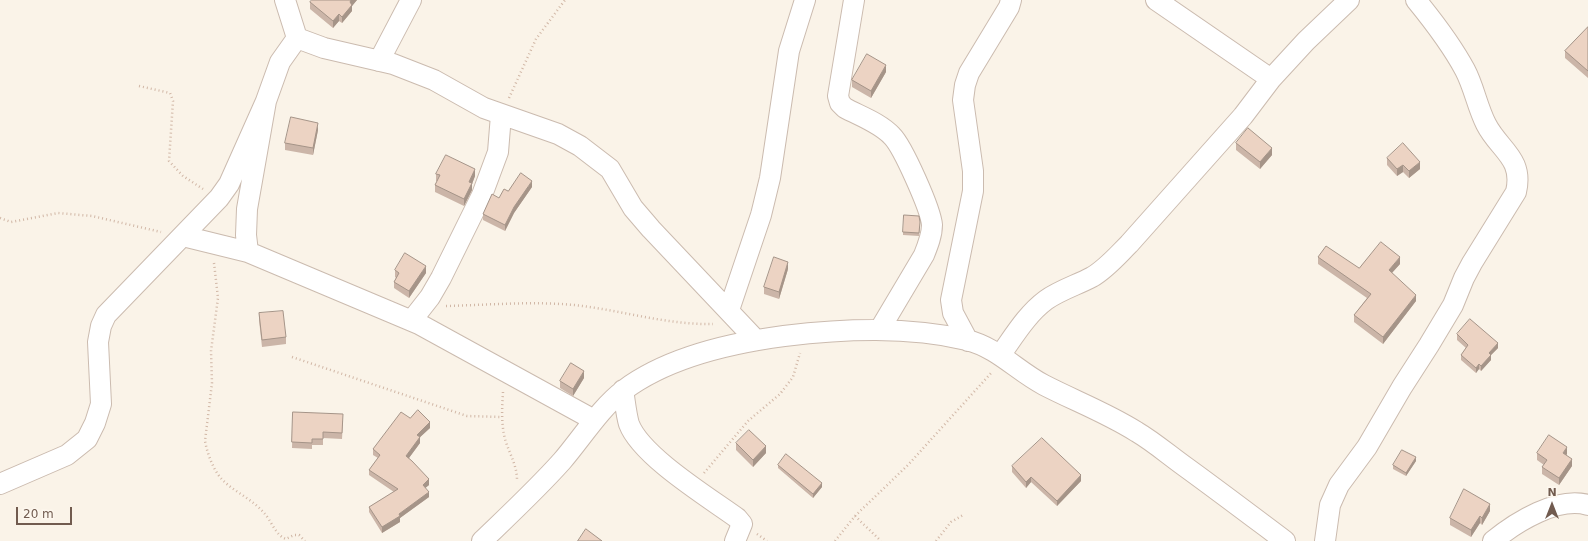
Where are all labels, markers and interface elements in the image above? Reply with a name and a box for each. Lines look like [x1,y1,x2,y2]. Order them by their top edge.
north arrow [1532,485,1572,525]
text: N [1547,486,1557,499]
scale bar [18,499,74,525]
text: 20 m [23,507,54,521]

